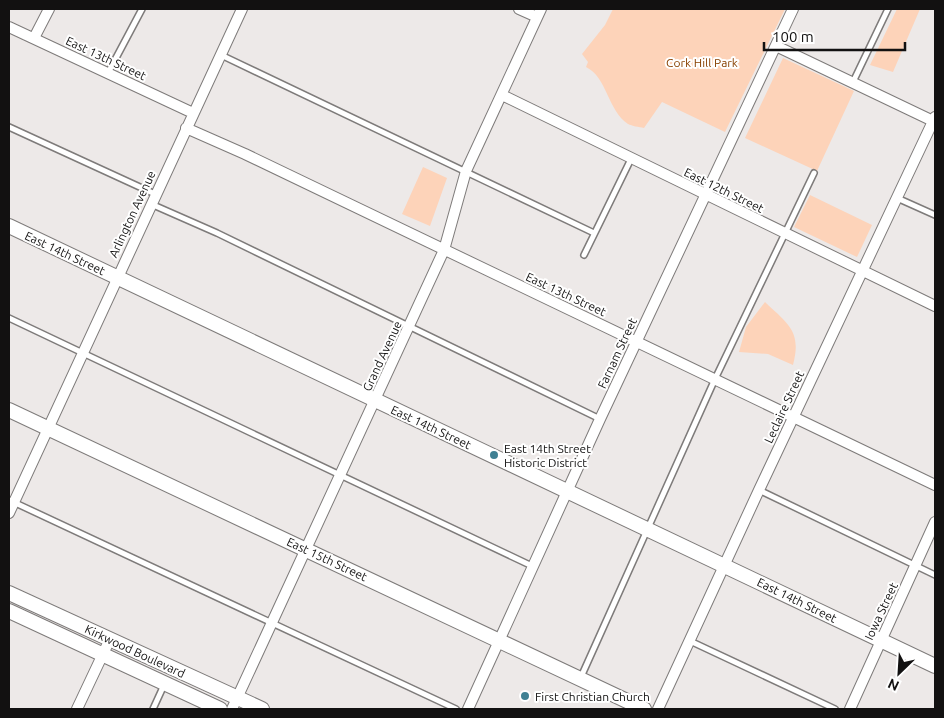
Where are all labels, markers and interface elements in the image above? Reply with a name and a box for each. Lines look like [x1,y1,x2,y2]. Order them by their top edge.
scale bar [764,20,905,52]
text: 100 m [772,28,814,45]
street label: East 13th Street [64,34,148,82]
park label: Cork Hill Park [666,56,738,69]
street label: East 12th Street [682,165,766,215]
street label: Arlington Avenue [106,169,158,259]
street label: East 14th Street [23,229,107,277]
street label: East 13th Street [524,270,608,318]
street label: Farnam Street [595,315,639,390]
street label: Grand Avenue [360,319,404,393]
street label: Leclaire Street [762,369,806,445]
street label: East 14th Street [389,403,473,451]
place label: East 14th Street Historic District [504,442,591,469]
marker: East 14th Street Historic District [488,449,500,461]
street label: East 15th Street [285,535,369,583]
street label: East 14th Street [755,575,839,625]
street label: Iowa Street [862,580,900,642]
street label: Kirkwood Boulevard [83,622,187,680]
north arrow [874,648,924,698]
text: N [885,675,902,694]
marker: First Christian Church [519,690,531,702]
place label: First Christian Church [535,690,650,703]

